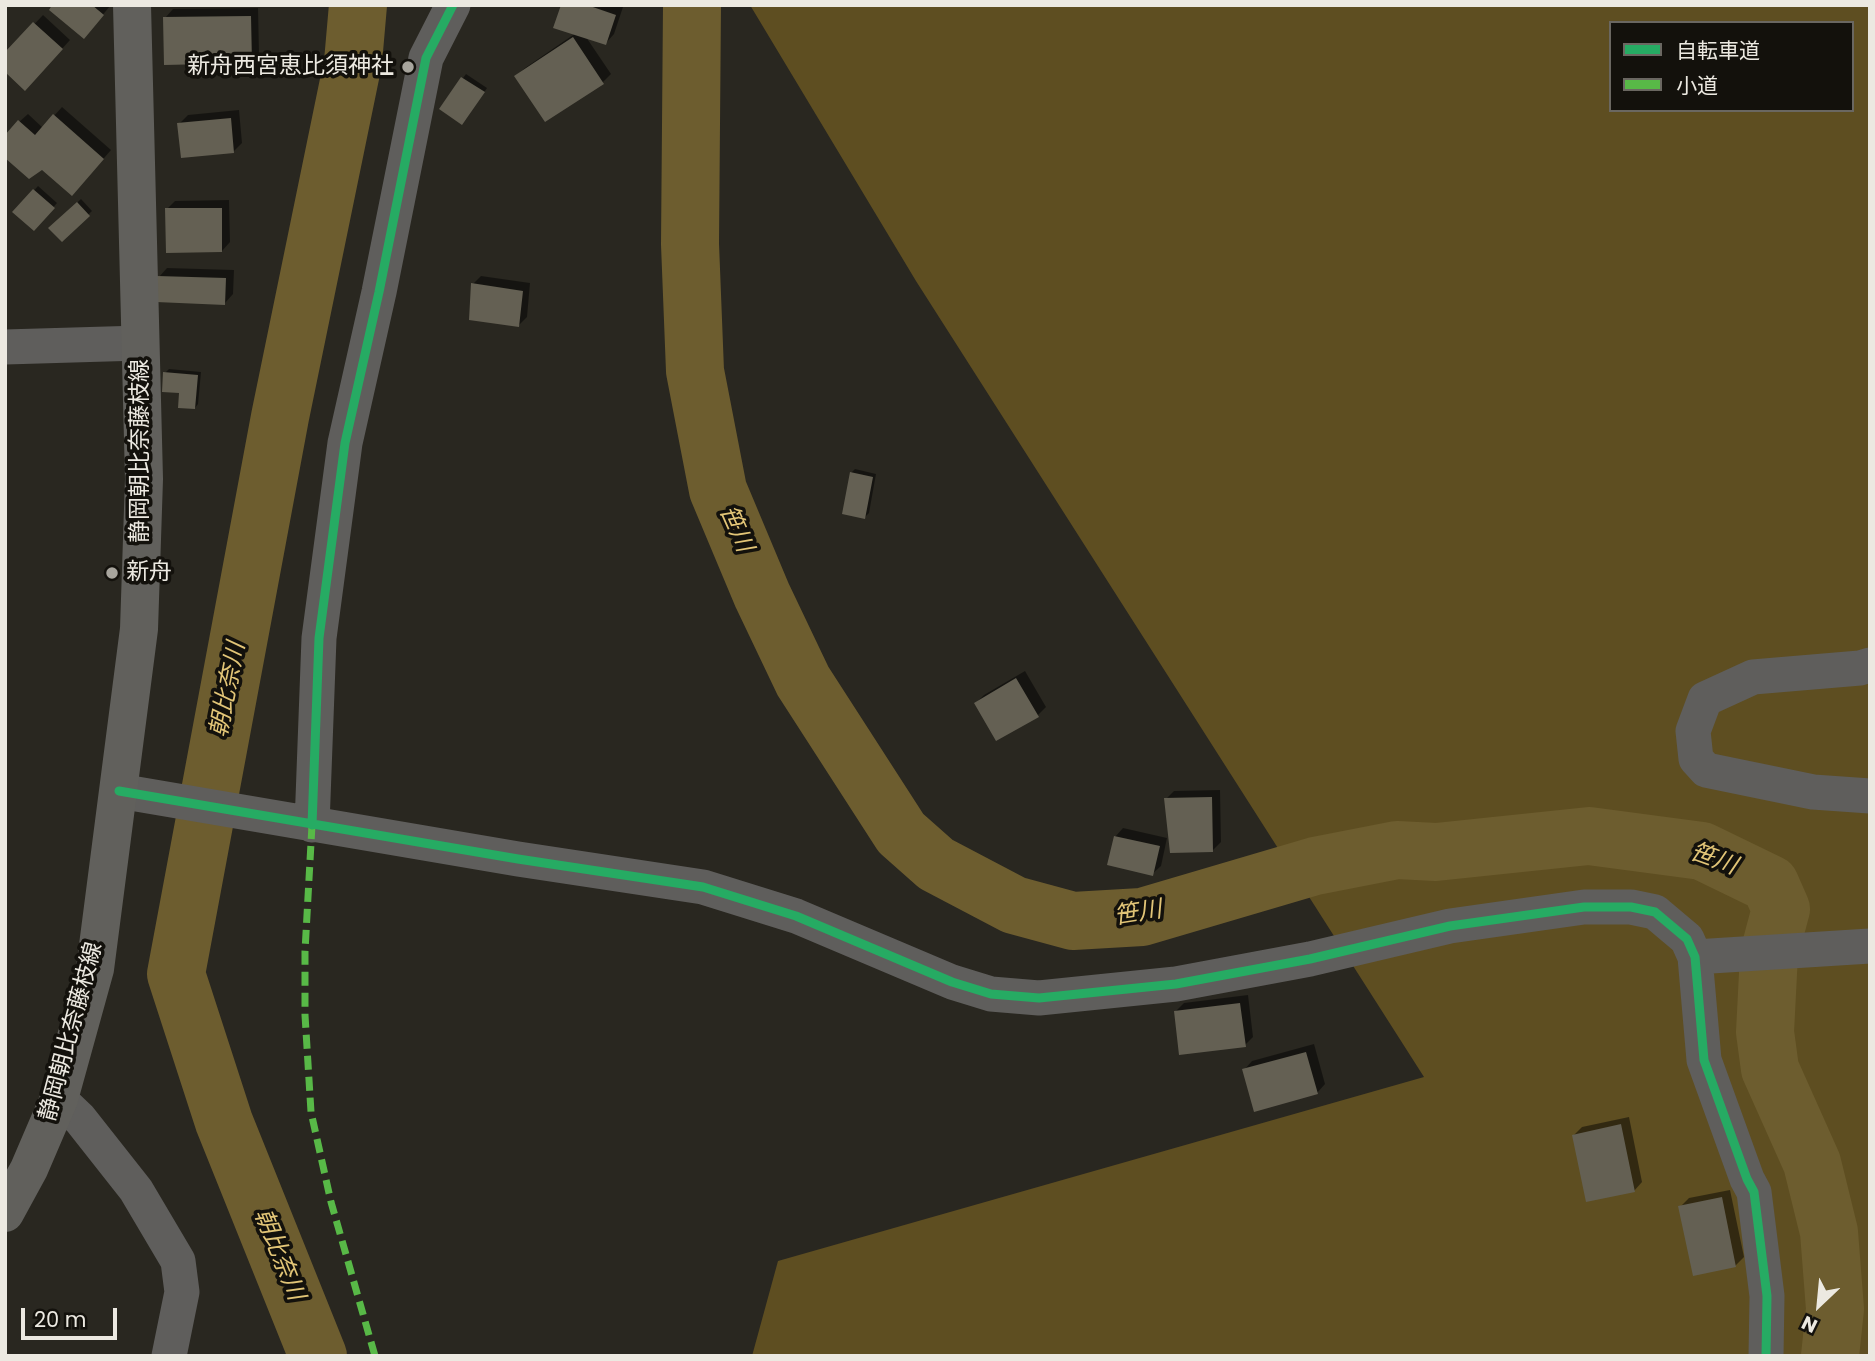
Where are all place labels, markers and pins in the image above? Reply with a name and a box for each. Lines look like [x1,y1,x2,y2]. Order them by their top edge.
place label: 新舟西宮恵比須神社 [187,53,394,81]
marker: 新舟西宮恵比須神社 [400,59,416,75]
place label: 新舟 [126,559,172,587]
marker: 新舟 [104,565,120,581]

